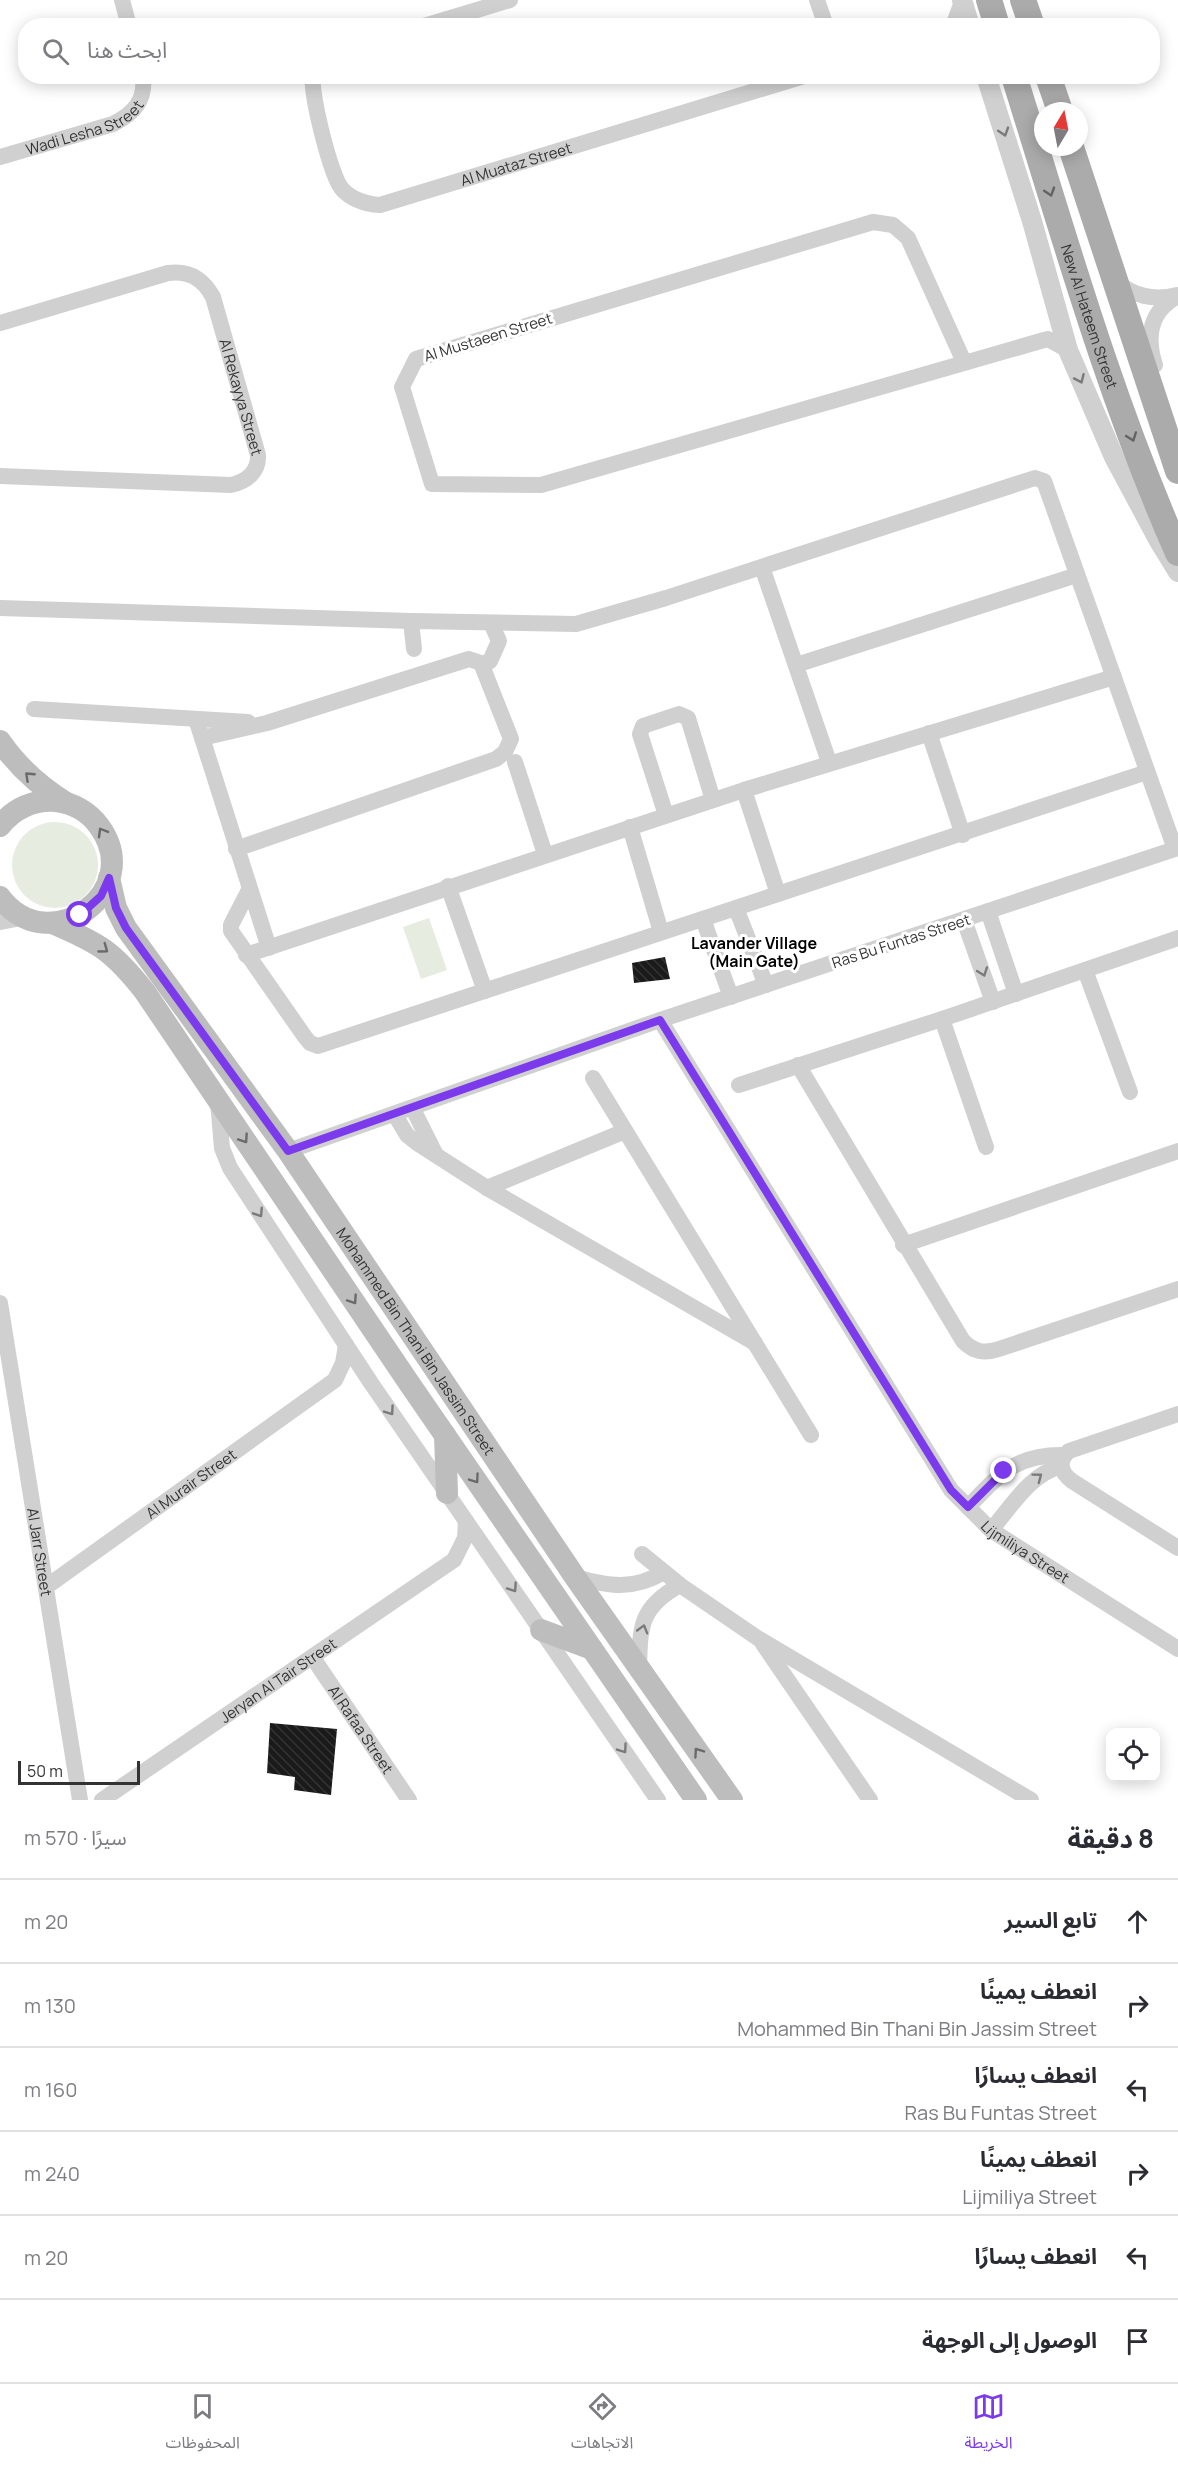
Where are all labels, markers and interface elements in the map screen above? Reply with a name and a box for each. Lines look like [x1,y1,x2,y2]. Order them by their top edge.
search box [18,18,1160,84]
icon: search [39,35,72,68]
text: ابحث هنا [87,35,167,65]
street label: Wadi Lesha Street [23,96,148,159]
north arrow [1034,102,1088,156]
one-way arrow [997,126,1009,137]
street label: Al Muataz Street [458,137,574,190]
one-way arrow [1043,186,1055,197]
street label: New Al Hateem Street [1056,242,1123,391]
street label: Al Mustaeen Street [421,308,555,366]
street label: Al Rekayya Street [215,336,268,458]
one-way arrow [1073,372,1085,383]
one-way arrow [1125,431,1137,442]
one-way arrow [26,772,36,783]
one-way arrow [98,828,109,838]
route start [66,901,92,927]
street label: Ras Bu Funtas Street [829,909,973,973]
district label: Lavander Village (Main Gate) [691,932,817,972]
one-way arrow [98,942,109,953]
one-way arrow [975,966,988,977]
one-way arrow [237,1132,248,1143]
one-way arrow [252,1207,264,1217]
street label: Mohammed Bin Thani Bin Jassim Street [332,1223,500,1459]
one-way arrow [346,1294,357,1305]
one-way arrow [383,1404,394,1415]
street label: Al Murair Street [141,1444,240,1523]
route end [990,1457,1016,1483]
one-way arrow [468,1472,479,1483]
one-way arrow [1032,1474,1043,1485]
street label: Al Jarr Street [23,1506,58,1598]
street label: Lijmiliya Street [976,1515,1074,1588]
one-way arrow [505,1582,516,1593]
one-way arrow [635,1624,648,1634]
street label: Jeryan Al Tair Street [215,1633,341,1727]
street label: Al Rafaa Street [324,1681,399,1778]
map controls [1106,1728,1160,1782]
button: locate [1106,1728,1160,1782]
one-way arrow [616,1743,627,1754]
one-way arrow [694,1748,705,1759]
scale bar [18,1758,140,1786]
text: 50 m [27,1760,63,1782]
text: 8 دقيقة [1067,1820,1154,1856]
text: سيرًا · 570 m [24,1824,127,1851]
text: تابع السير [1004,1905,1097,1935]
icon: ahead [1121,1905,1154,1938]
text: 20 m [24,1908,69,1935]
text: انعطف يمينًا [980,1976,1097,2006]
icon: right [1121,1989,1154,2022]
text: 130 m [24,1992,76,2019]
text: Mohammed Bin Thani Bin Jassim Street [737,2015,1097,2042]
text: انعطف يسارًا [974,2060,1097,2090]
icon: left [1121,2073,1154,2106]
text: 160 m [24,2076,77,2103]
text: Ras Bu Funtas Street [904,2099,1097,2126]
text: انعطف يمينًا [980,2144,1097,2174]
icon: right [1121,2157,1154,2190]
text: 240 m [24,2160,80,2187]
text: Lijmiliya Street [962,2183,1097,2210]
text: انعطف يسارًا [974,2241,1097,2271]
icon: left [1121,2241,1154,2274]
text: 20 m [24,2244,69,2271]
text: الوصول إلى الوجهة [922,2325,1097,2355]
icon: arrive [1121,2325,1154,2358]
tab: المحفوظات [166,2390,240,2460]
tab: الاتجاهات [571,2390,633,2460]
tab: الخريطة [965,2390,1012,2460]

